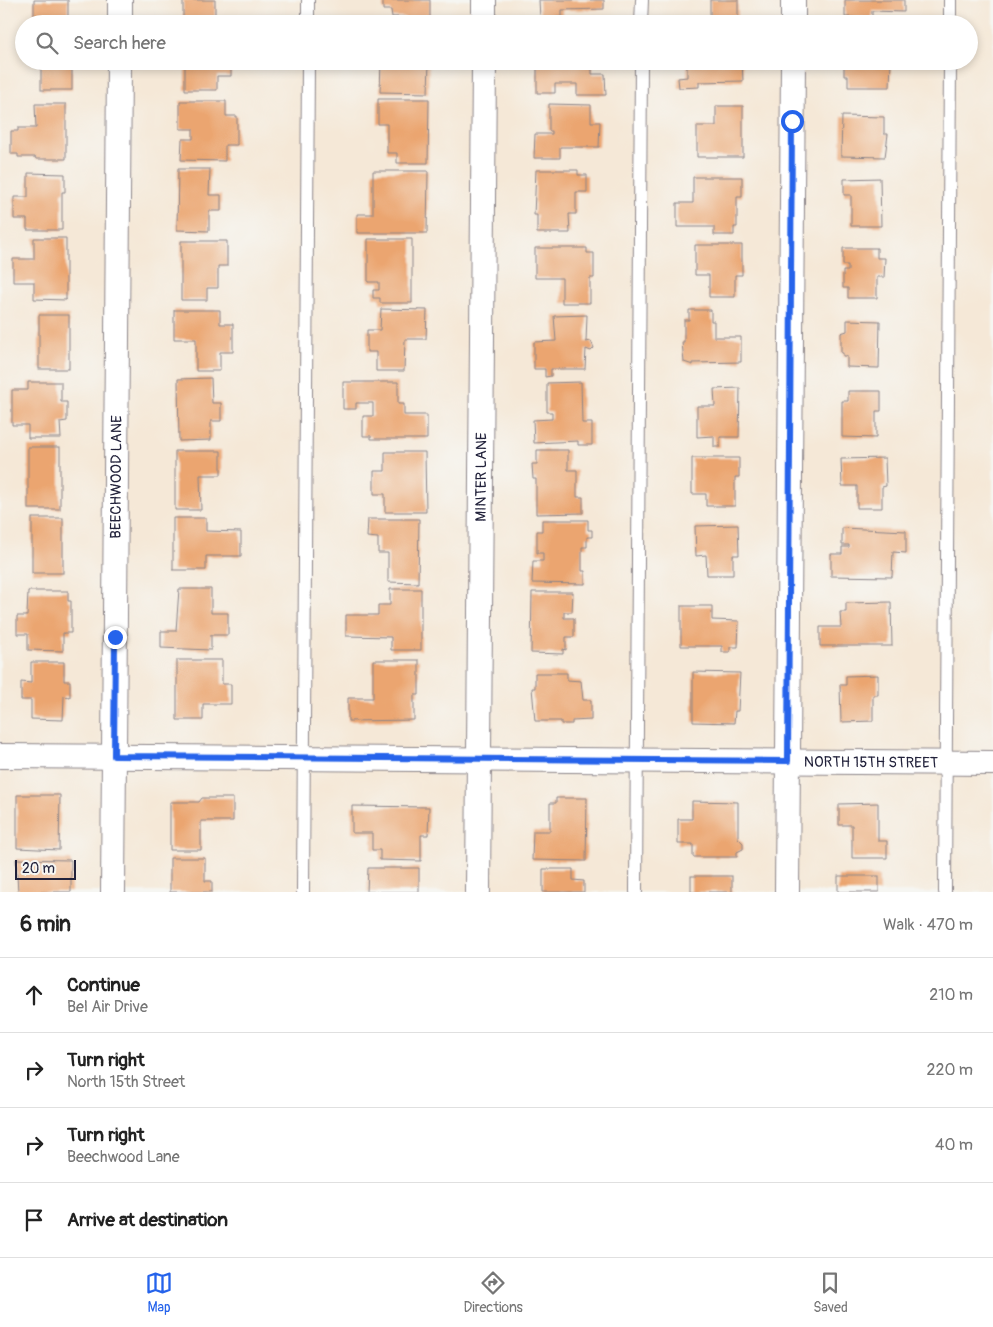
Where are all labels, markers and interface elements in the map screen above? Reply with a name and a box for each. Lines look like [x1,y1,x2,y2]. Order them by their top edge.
search box [15,15,978,70]
icon: search [33,29,61,57]
text: Search here [73,31,166,55]
route start [781,110,804,133]
street label: BEECHWOOD LANE [107,415,126,539]
street label: MINTER LANE [472,432,491,522]
route end [104,626,127,649]
street label: NORTH 15TH STREET [804,753,938,773]
scale bar [15,857,76,880]
text: 20 m [22,860,55,877]
text: 6 min [20,911,71,938]
text: Walk · 470 m [883,915,973,935]
text: Continue [67,973,140,997]
icon: ahead [20,981,48,1009]
text: 210 m [929,985,973,1005]
text: Bel Air Drive [67,997,148,1017]
text: Turn right [67,1048,145,1072]
icon: right [20,1056,48,1084]
text: 220 m [927,1060,973,1080]
text: North 15th Street [67,1072,185,1092]
text: Turn right [67,1123,145,1147]
icon: right [20,1131,48,1159]
text: 40 m [935,1135,973,1155]
text: Beechwood Lane [67,1147,180,1167]
icon: arrive [20,1206,48,1234]
text: Arrive at destination [67,1208,228,1232]
tab: Map [145,1269,173,1316]
tab: Directions [463,1269,523,1316]
tab: Saved [813,1269,848,1316]

